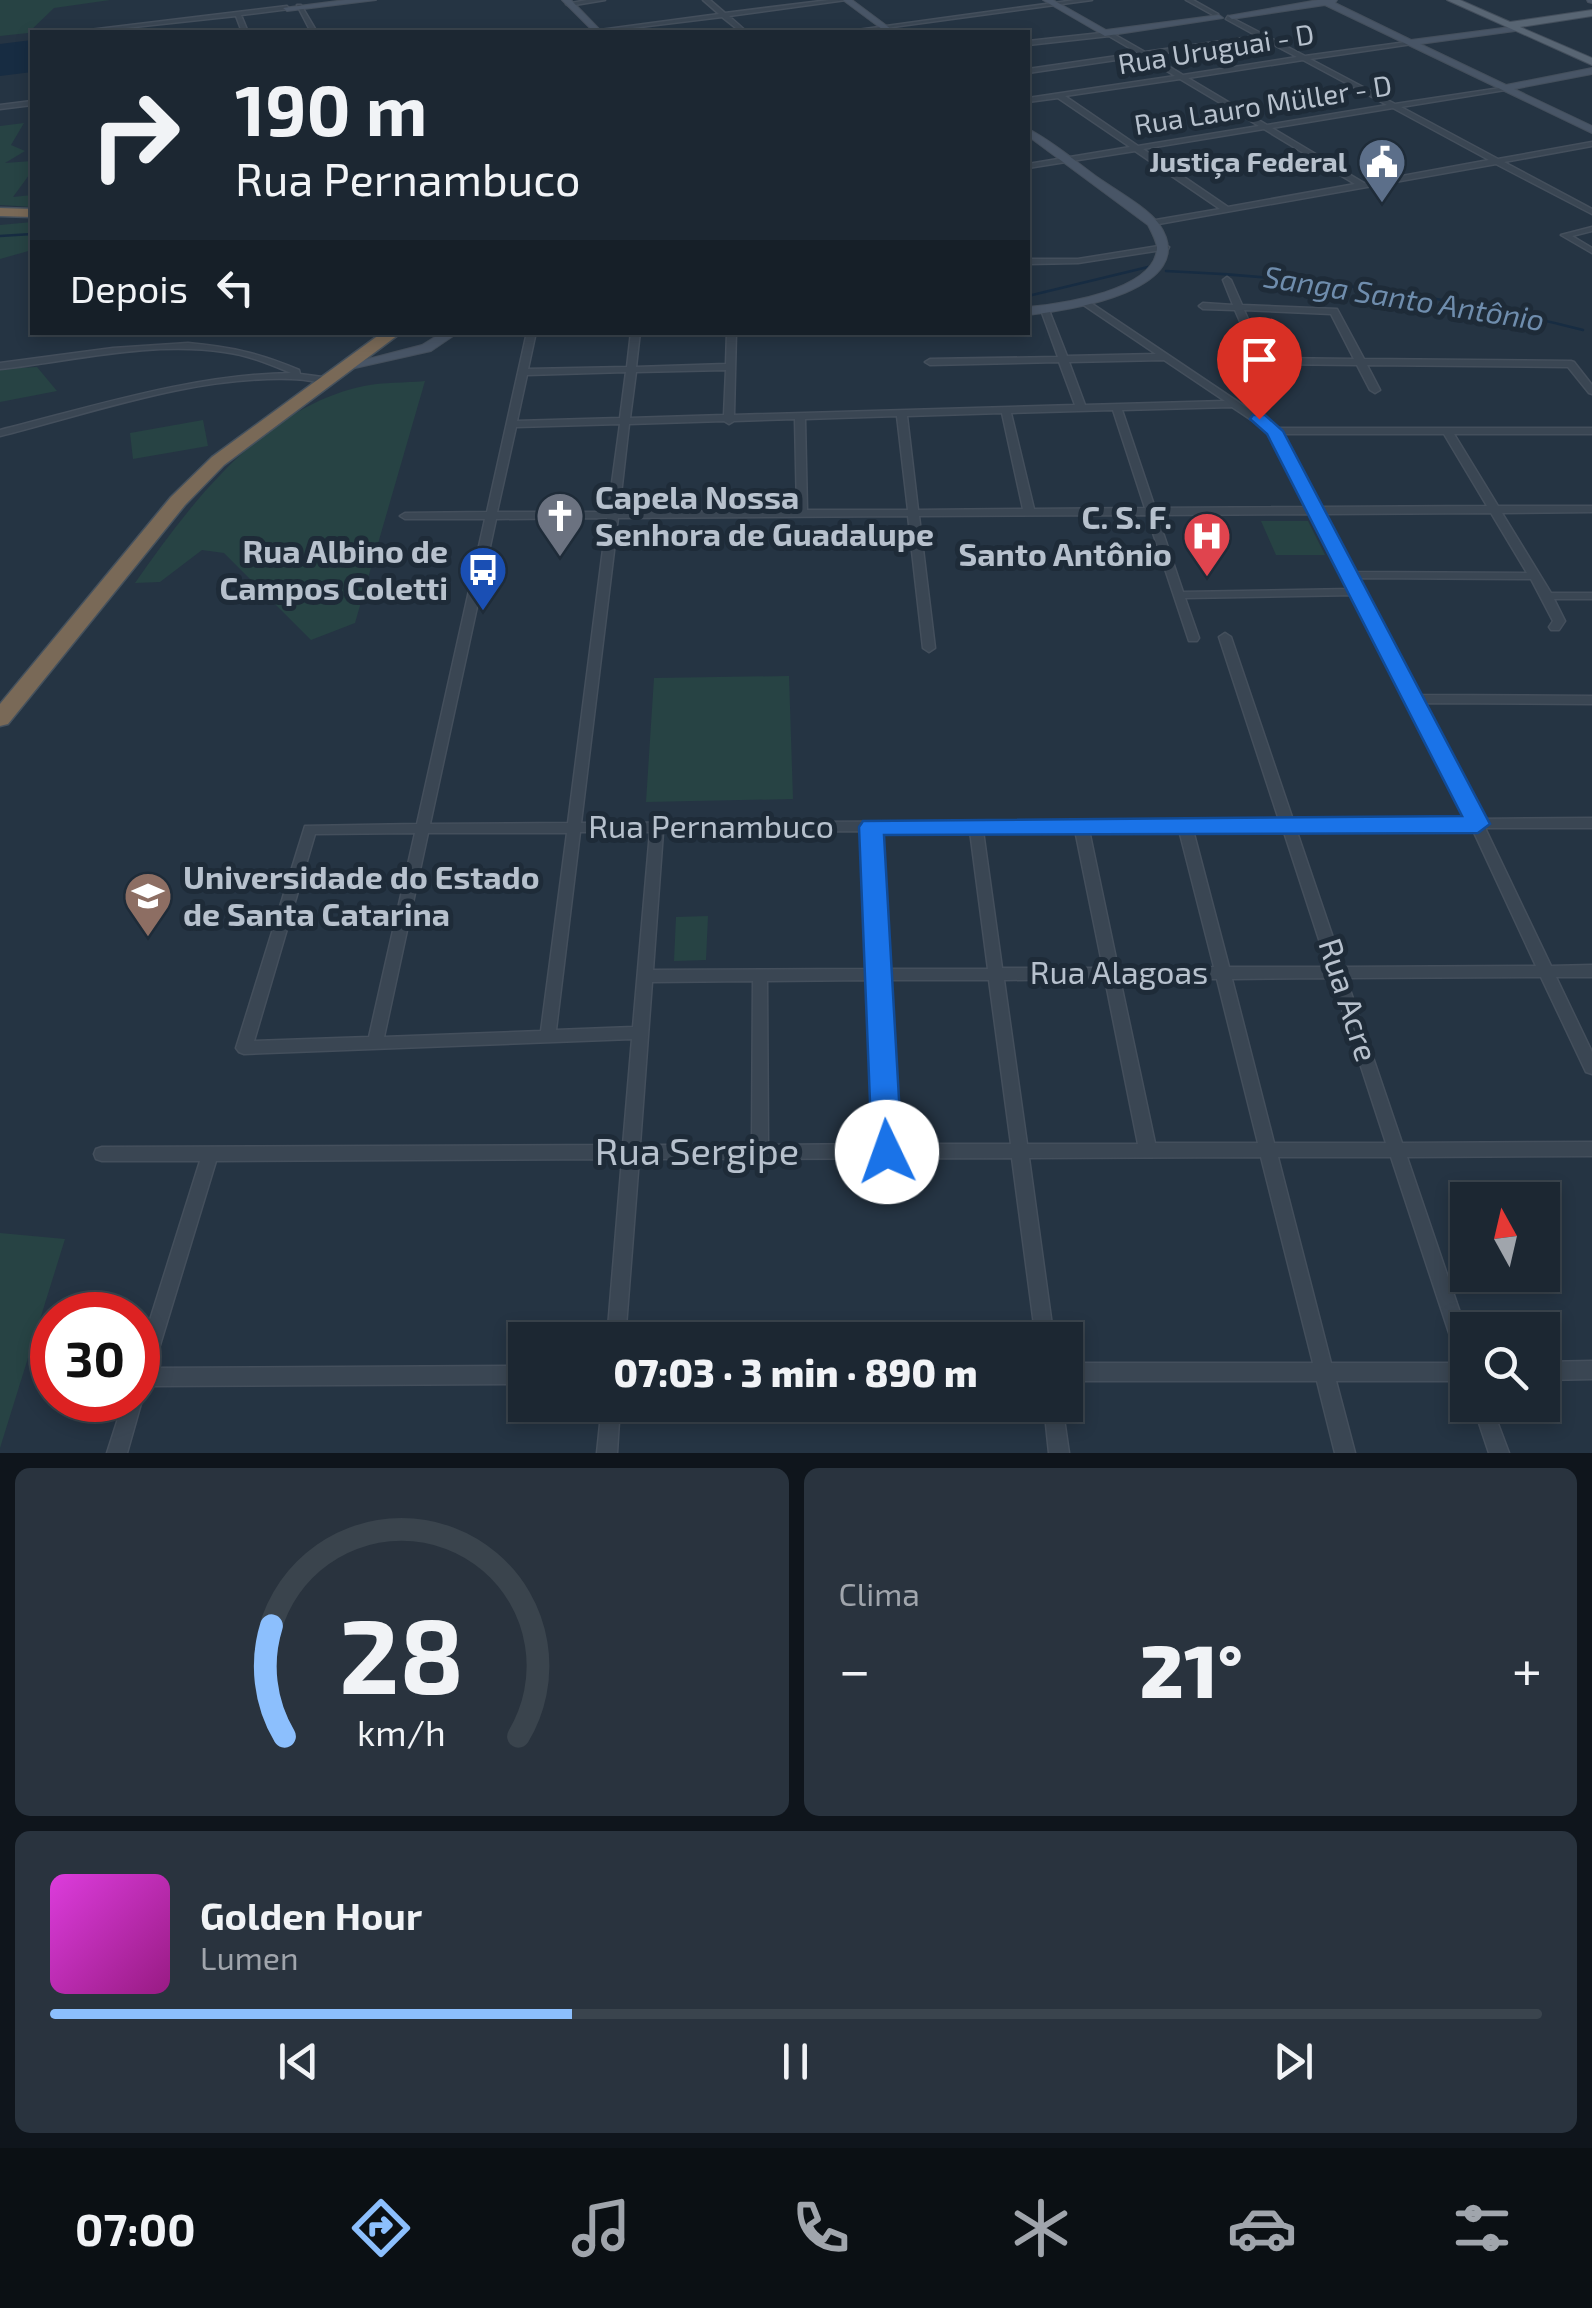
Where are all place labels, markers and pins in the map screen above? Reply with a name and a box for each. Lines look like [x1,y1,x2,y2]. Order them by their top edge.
public building icon: Justiça Federal [1356,136,1408,204]
place label: Justiça Federal [1149,144,1348,179]
pin [1217,317,1302,420]
place label: Capela Nossa Senhora de Guadalupe [595,477,934,552]
church icon: Capela Nossa Senhora de Guadalupe [534,490,586,558]
place label: C. S. F. Santo Antônio [959,497,1172,572]
hospital icon: C. S. F. Santo Antônio [1181,510,1233,578]
place label: Rua Albino de Campos Coletti [219,531,448,606]
bus stop icon: Rua Albino de Campos Coletti [457,544,509,612]
place label: Universidade do Estado de Santa Catarina [183,857,540,932]
school or university icon: Universidade do Estado de Santa Catarina [122,870,174,938]

